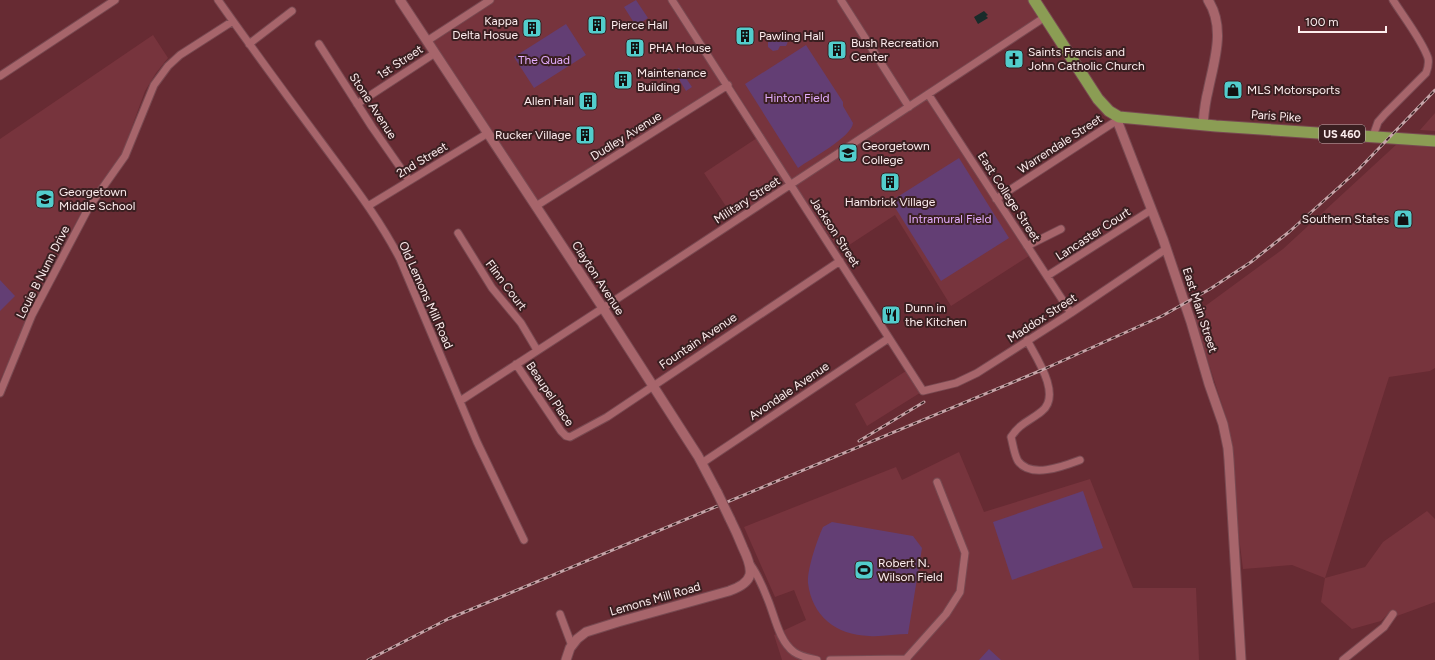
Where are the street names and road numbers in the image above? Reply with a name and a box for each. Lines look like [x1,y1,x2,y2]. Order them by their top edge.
street label: 1st Street [375,42,426,82]
street label: Stone Avenue [347,70,400,142]
street label: Paris Pike [1250,107,1302,125]
street label: Dudley Avenue [588,108,664,163]
street label: Warrendale Street [1015,111,1105,176]
road number: US 460 [1319,125,1365,143]
street label: 2nd Street [394,139,450,181]
street label: East College Street [975,150,1043,245]
street label: Military Street [711,173,783,227]
street label: Jackson Street [807,194,863,270]
street label: Lancaster Court [1053,204,1133,263]
street label: Louie B Nunn Drive [13,223,73,321]
street label: Clayton Avenue [569,238,627,318]
street label: Old Lemons Mill Road [396,239,456,351]
street label: Flinn Court [483,257,530,313]
street label: East Main Street [1180,266,1220,355]
street label: Maddox Street [1005,290,1080,346]
street label: Fountain Avenue [657,310,740,372]
street label: Beaupel Place [523,359,577,429]
street label: Avondale Avenue [746,359,832,423]
street label: Lemons Mill Road [608,579,702,619]

